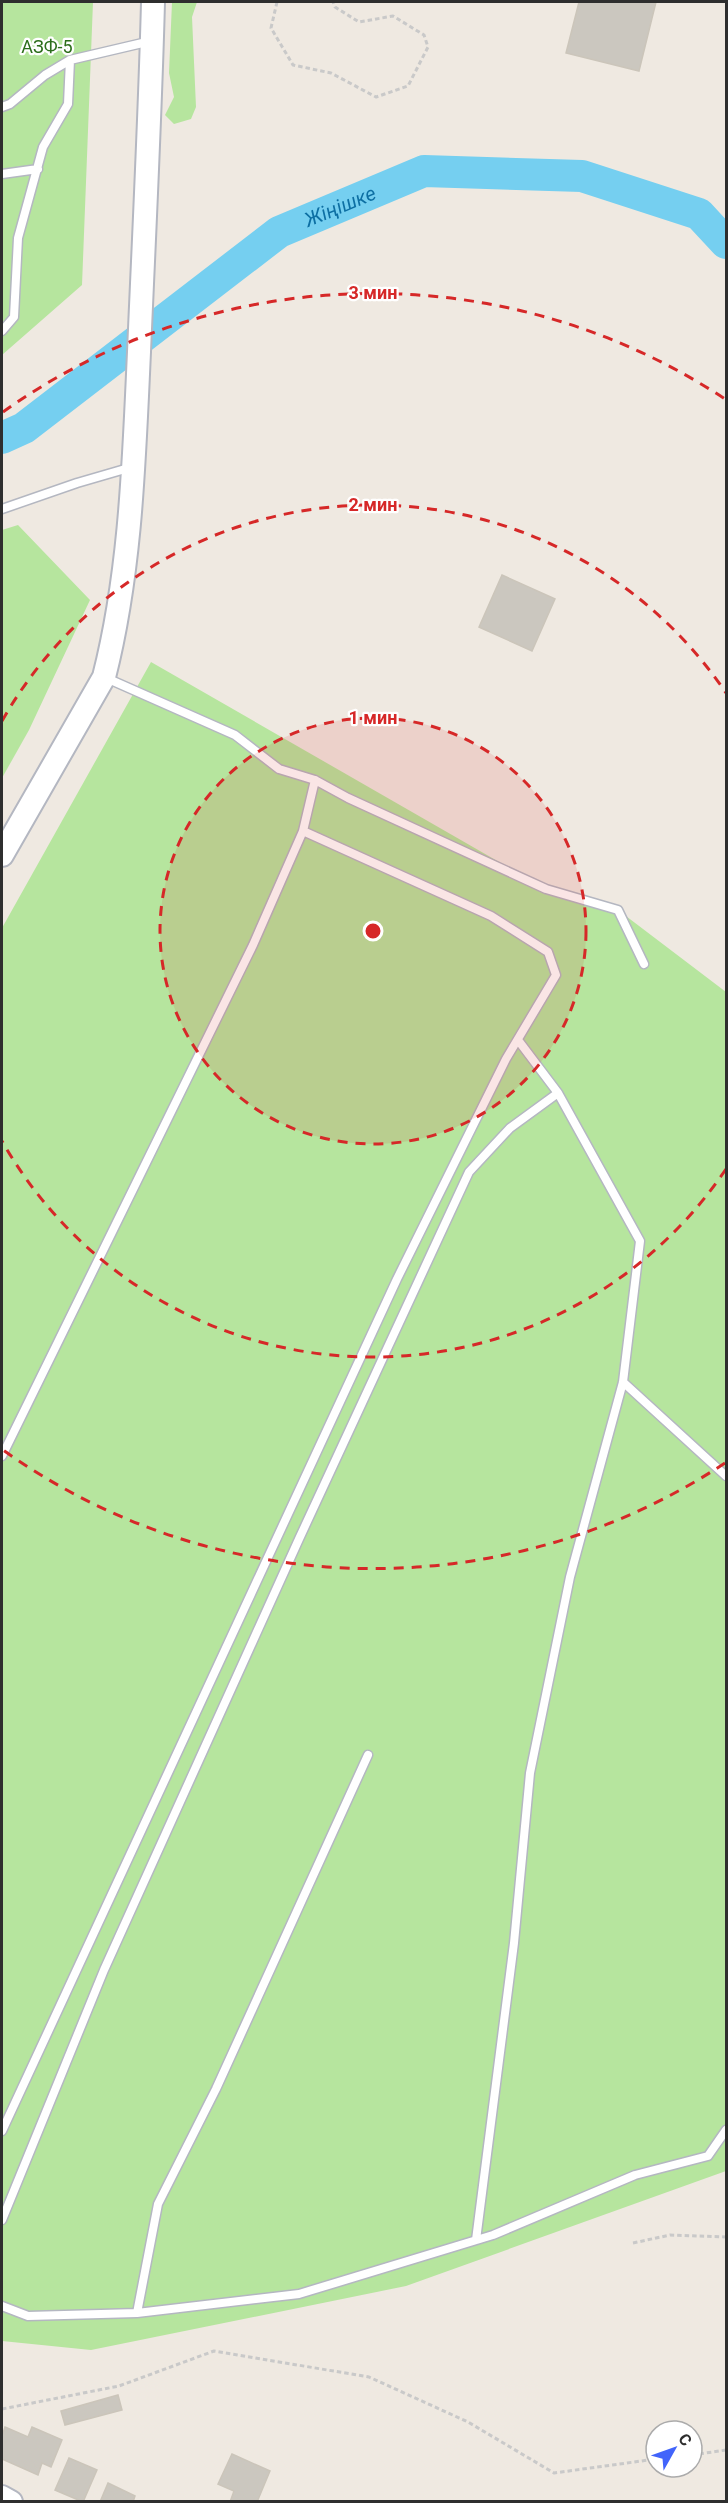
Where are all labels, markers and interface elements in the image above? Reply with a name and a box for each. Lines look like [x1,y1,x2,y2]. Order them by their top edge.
park label: АЗФ-5 [21,36,73,57]
water label: Жіңішке [300,181,379,232]
text: 3 мин [349,282,397,303]
text: 2 мин [349,494,397,515]
text: 1 мин [349,707,397,728]
centre of rings [363,921,383,941]
north arrow [644,2419,704,2479]
text: С [674,2430,696,2450]

